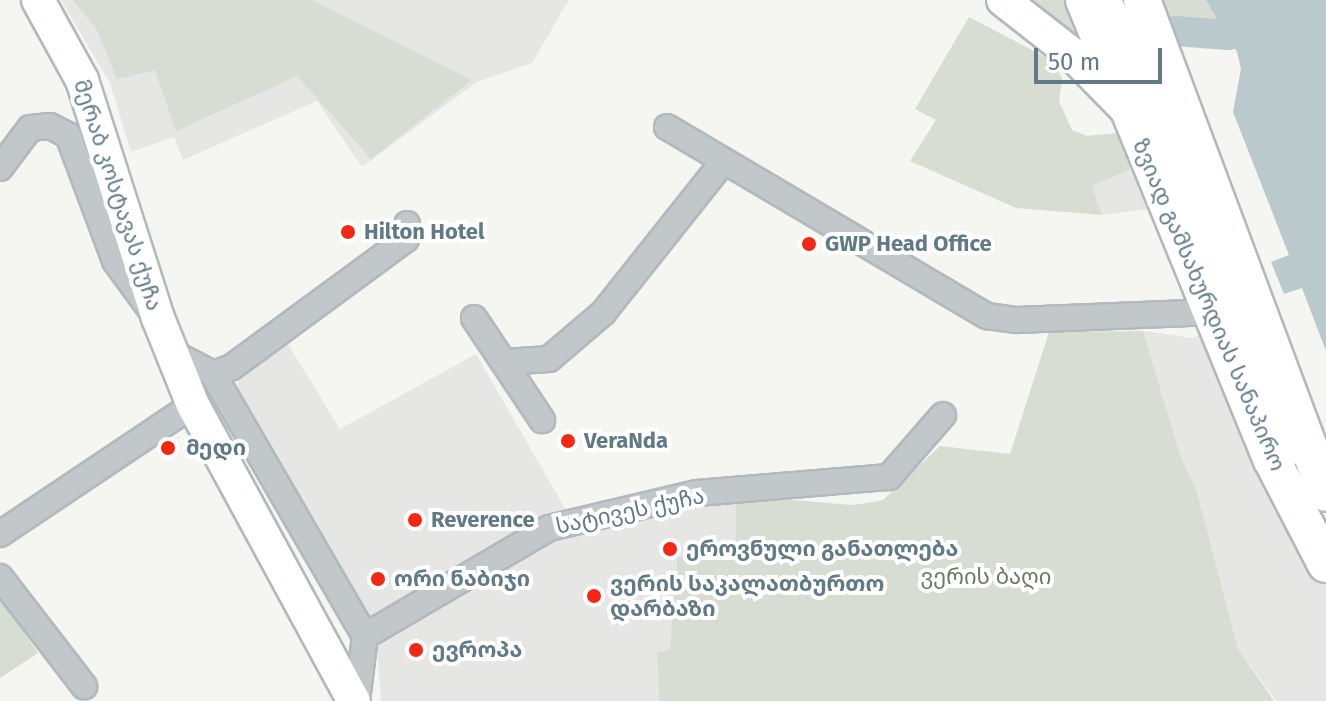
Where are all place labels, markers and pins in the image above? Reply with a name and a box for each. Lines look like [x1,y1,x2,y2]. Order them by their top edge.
place label: Hilton Hotel [364,219,485,245]
marker: Hilton Hotel [339,223,357,241]
place label: GWP Head Office [825,231,992,257]
marker: GWP Head Office [800,235,818,253]
place label: VeraNda [584,428,668,454]
marker: VeraNda [559,432,577,450]
place label: მედი [186,435,246,461]
marker: მედი [157,437,179,459]
place label: Reverence [431,507,535,533]
marker: Reverence [406,511,424,529]
place label: ეროვნული განათლება [686,536,958,562]
marker: ეროვნული განათლება [661,540,679,558]
place label: ორი ნაბიჯი [394,566,530,592]
marker: ორი ნაბიჯი [369,570,387,588]
place label: ვერის საკალათბურთო დარბაზი [610,570,884,622]
marker: ვერის საკალათბურთო დარბაზი [585,587,603,605]
place label: ევროპა [432,637,522,663]
marker: ევროპა [407,641,425,659]

